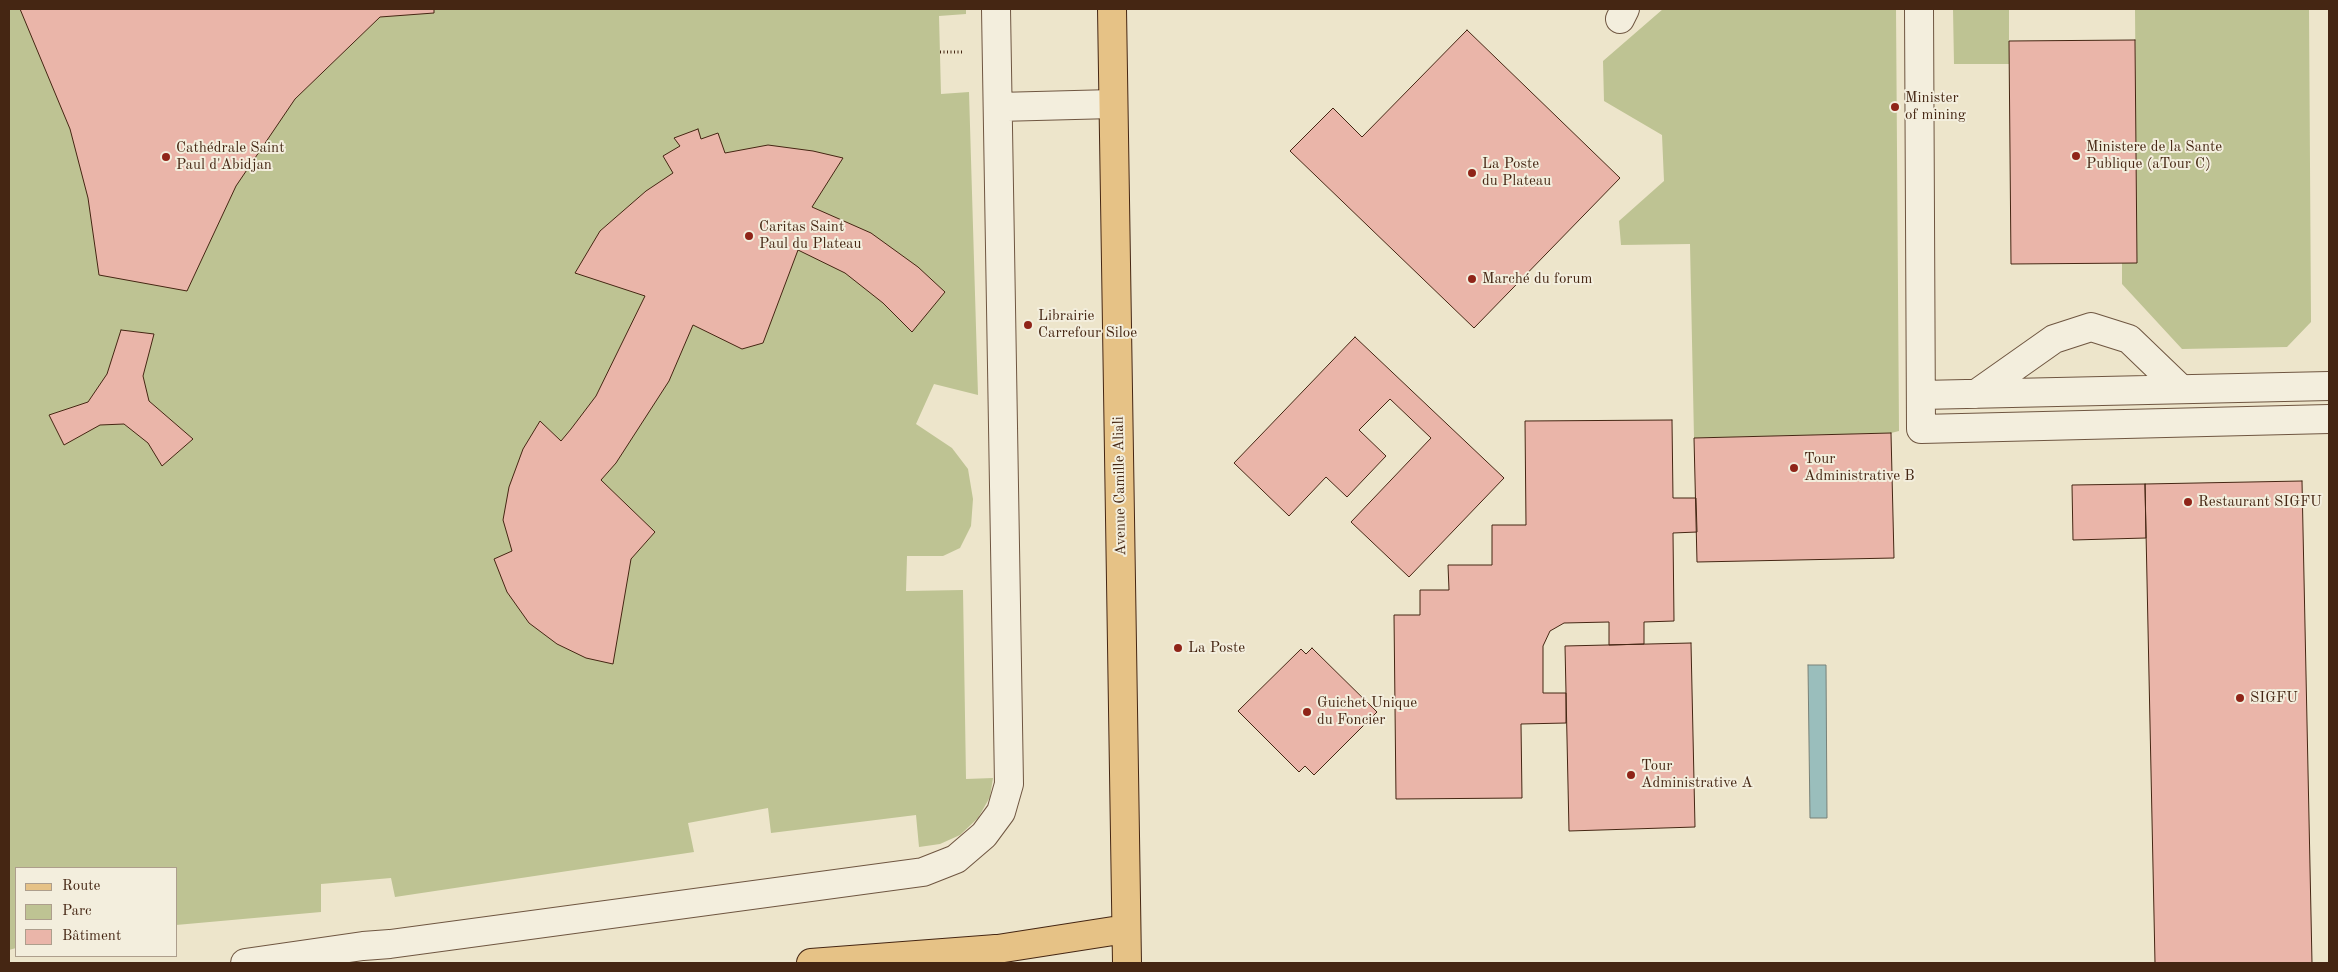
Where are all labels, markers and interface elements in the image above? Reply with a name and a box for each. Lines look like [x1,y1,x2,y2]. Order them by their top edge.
place label: Minister of mining [1905,89,1966,124]
marker: Minister of mining [1889,101,1901,113]
place label: Ministere de la Sante Publique (aTour C) [2086,138,2222,173]
place label: Cathédrale Saint Paul d'Abidjan [176,139,284,174]
marker: Ministere de la Sante Publique (aTour C) [2070,150,2082,162]
marker: Cathédrale Saint Paul d'Abidjan [160,151,172,163]
place label: La Poste du Plateau [1482,155,1551,190]
marker: La Poste du Plateau [1466,167,1478,179]
place label: Caritas Saint Paul du Plateau [759,218,861,253]
marker: Caritas Saint Paul du Plateau [743,230,755,242]
place label: Marché du forum [1482,270,1592,288]
marker: Marché du forum [1466,273,1478,285]
place label: Librairie Carrefour Siloe [1038,307,1137,342]
marker: Librairie Carrefour Siloe [1022,319,1034,331]
street label: Avenue Camille Aliali [1110,416,1130,556]
place label: Tour Administrative B [1804,450,1915,485]
marker: Tour Administrative B [1788,462,1800,474]
place label: Restaurant SIGFU [2198,493,2322,511]
marker: Restaurant SIGFU [2182,496,2194,508]
place label: La Poste [1188,639,1245,657]
marker: La Poste [1172,642,1184,654]
place label: SIGFU [2250,689,2298,707]
marker: SIGFU [2234,692,2246,704]
place label: Guichet Unique du Foncier [1317,694,1417,729]
marker: Guichet Unique du Foncier [1301,706,1313,718]
place label: Tour Administrative A [1641,757,1753,792]
marker: Tour Administrative A [1625,769,1637,781]
legend [15,867,178,957]
text: Route [62,879,100,894]
text: Parc [62,904,92,919]
text: Bâtiment [62,929,121,944]

